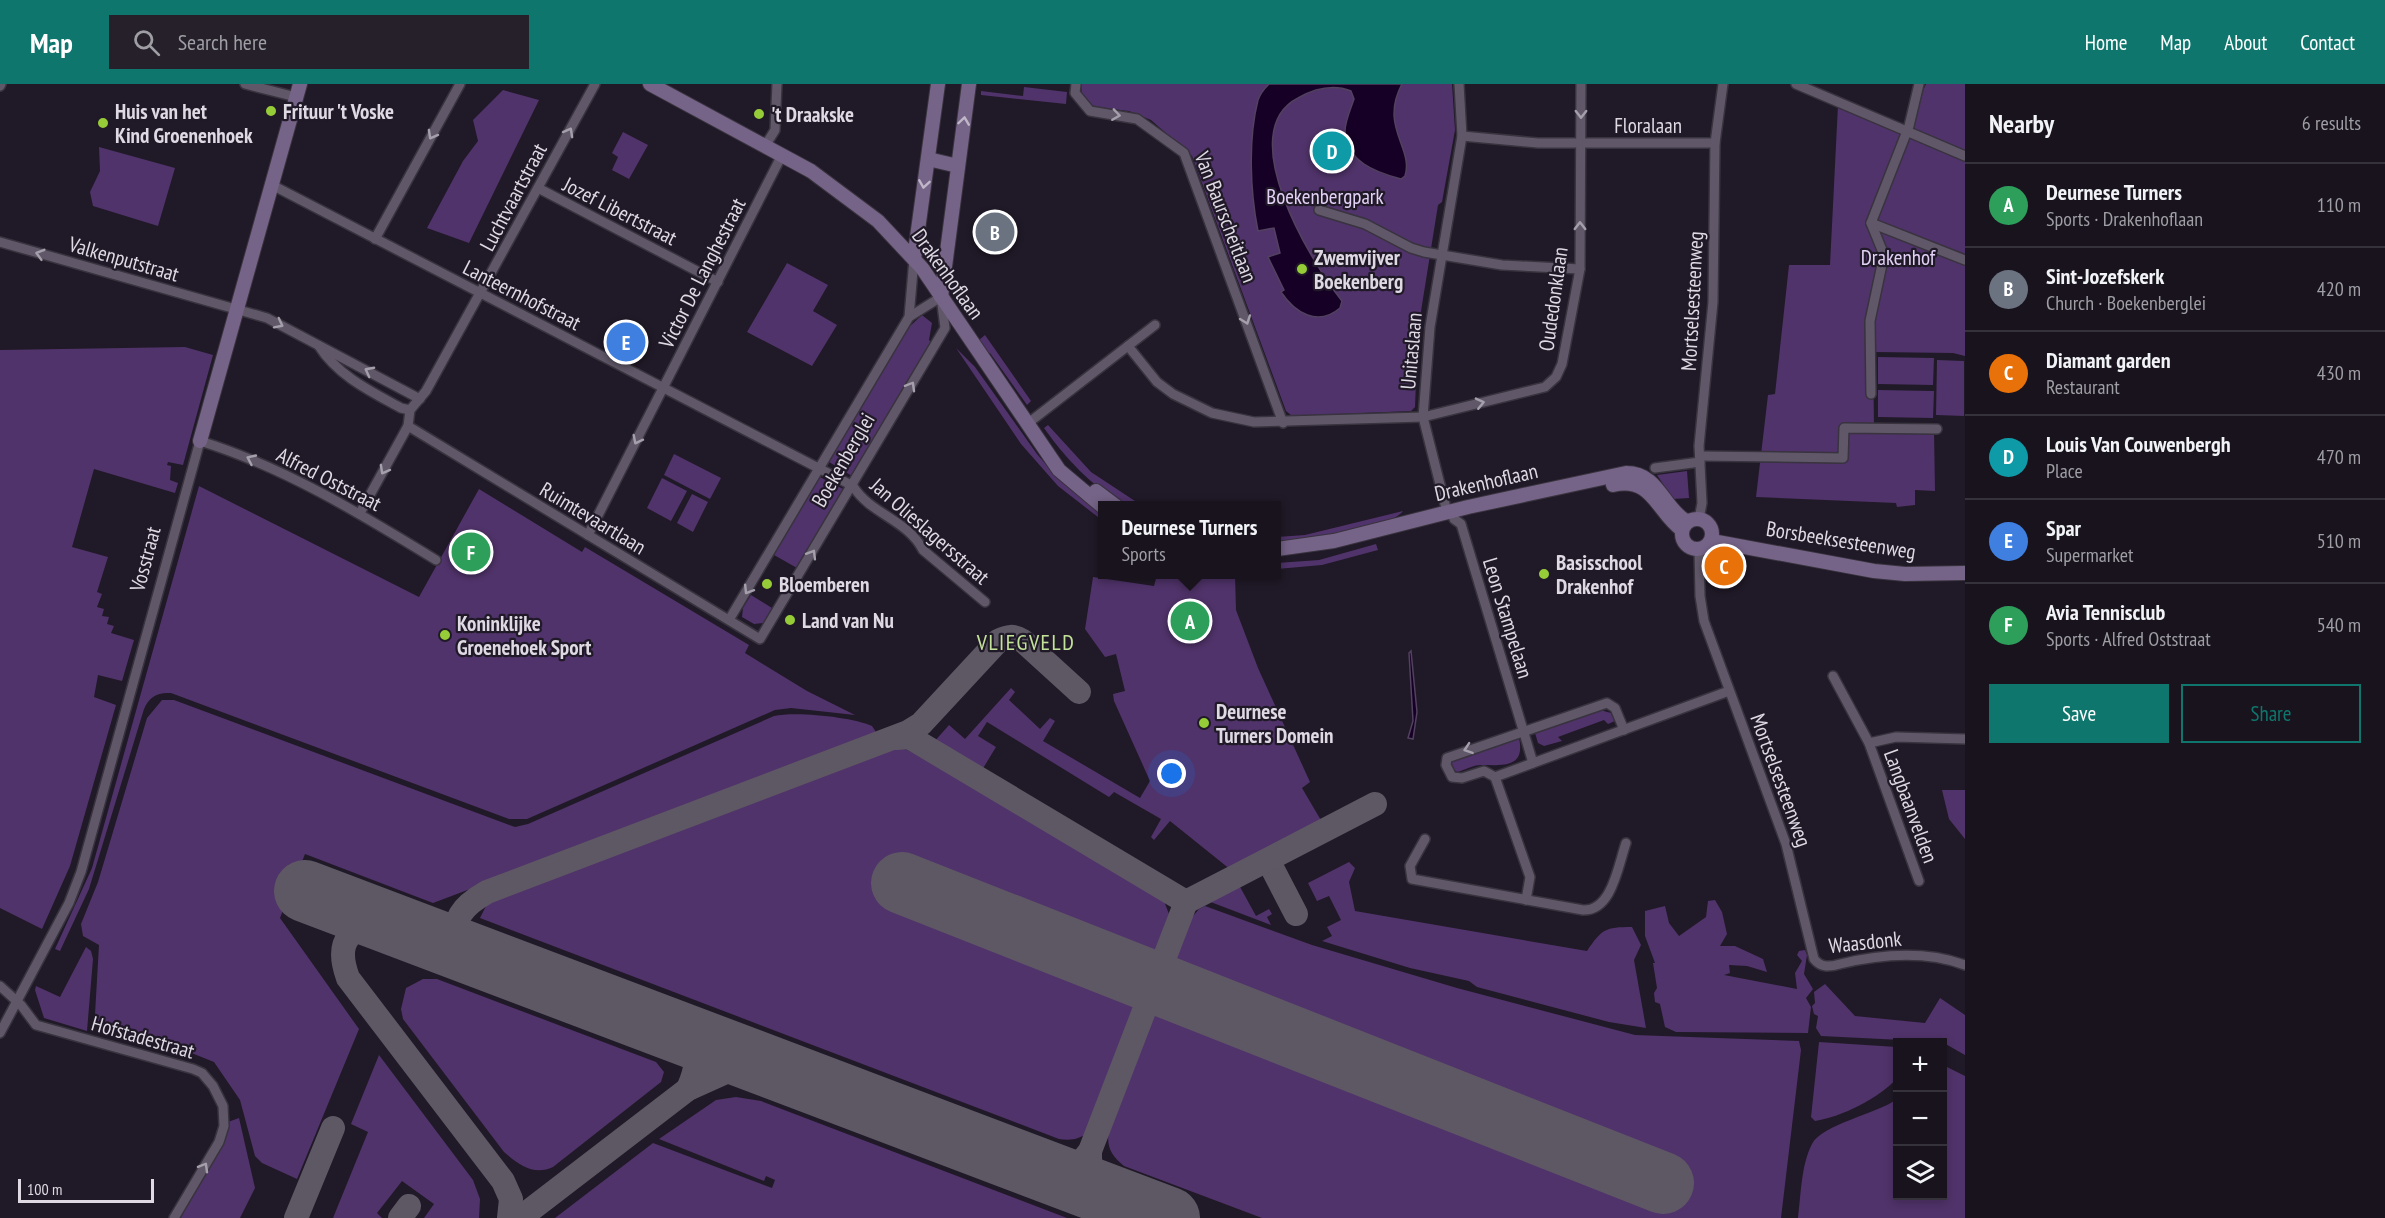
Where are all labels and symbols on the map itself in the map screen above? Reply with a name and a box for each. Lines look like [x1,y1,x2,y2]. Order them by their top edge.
place label: Huis van het Kind Groenenhoek [115,98,253,149]
place label: Frituur 't Voske [283,98,394,125]
place label: 't Draakske [771,101,854,128]
marker: Frituur 't Voske [264,104,278,118]
marker: 't Draakske [752,107,766,121]
one-way arrow [1111,108,1121,120]
one-way arrow [1575,109,1587,118]
street label: Floralaan [1614,112,1682,139]
marker: Huis van het Kind Groenenhoek [96,116,110,130]
one-way arrow [957,116,969,126]
one-way arrow [562,127,573,138]
pin: D [1312,128,1352,174]
one-way arrow [428,129,439,139]
street label: Luchtvaartstraat [473,138,553,255]
street label: Van Baurscheitlaan [1188,147,1263,286]
street label: Jozef Libertstraat [558,170,682,251]
one-way arrow [918,178,931,188]
park label: Boekenbergpark [1266,183,1384,210]
street label: Victor De Langhestraat [652,193,752,354]
pin: B [976,210,1014,254]
one-way arrow [1574,221,1586,230]
street label: Drakenhoflaan [906,224,990,324]
street label: Valkenputstraat [65,230,182,288]
street label: Mortselsesteenweg [1675,230,1709,372]
place label: Zwemvijver Boekenberg [1314,244,1403,295]
park label: Drakenhof [1861,244,1936,271]
street label: Oudedonklaan [1532,245,1574,353]
one-way arrow [36,249,46,261]
street label: Lanteernhofstraat [459,254,586,336]
marker: Zwemvijver Boekenberg [1295,262,1309,276]
street label: Unitaslaan [1394,312,1428,390]
one-way arrow [1239,314,1252,325]
one-way arrow [273,317,284,329]
pin: E [606,320,646,364]
one-way arrow [365,367,375,378]
one-way arrow [904,381,915,392]
one-way arrow [1475,397,1485,410]
street label: Boekenberglei [805,408,881,512]
one-way arrow [632,433,644,444]
street label: Alfred Oststraat [272,441,386,517]
one-way arrow [246,455,257,467]
street label: Drakenhoflaan [1432,457,1540,507]
one-way arrow [380,464,391,474]
street label: Jan Olieslagersstraat [864,471,995,590]
street label: Ruimtevaartlaan [535,476,651,560]
street label: Borsbeeksesteenweg [1764,515,1918,565]
street label: Vosstraat [123,523,167,595]
pin: F [452,530,490,574]
pin: C [1704,544,1744,588]
place label: Basisschool Drakenhof [1556,549,1643,600]
one-way arrow [805,550,817,560]
street label: Leon Stampelaan [1477,554,1539,682]
marker: Basisschool Drakenhof [1537,567,1551,581]
place label: Bloemberen [779,571,870,598]
marker: Bloemberen [760,577,774,591]
one-way arrow [743,584,755,594]
pin: A [1170,598,1210,644]
place label: Land van Nu [802,607,894,634]
place label: Koninklijke Groenehoek Sport [457,610,591,661]
marker: Land van Nu [783,613,797,627]
marker: Koninklijke Groenehoek Sport [438,628,452,642]
district label: VLIEGVELD [976,628,1075,656]
place label: Deurnese Turners Domein [1216,698,1334,749]
street label: Mortselsesteenweg [1744,710,1818,850]
marker: Deurnese Turners Domein [1197,716,1211,730]
one-way arrow [1463,741,1474,754]
street label: Langbaanvelden [1878,745,1944,867]
your location [1157,759,1186,788]
street label: Waasdonk [1827,925,1903,959]
street label: Hofstadestraat [88,1009,198,1065]
one-way arrow [196,1163,208,1173]
scale bar [18,1176,154,1204]

